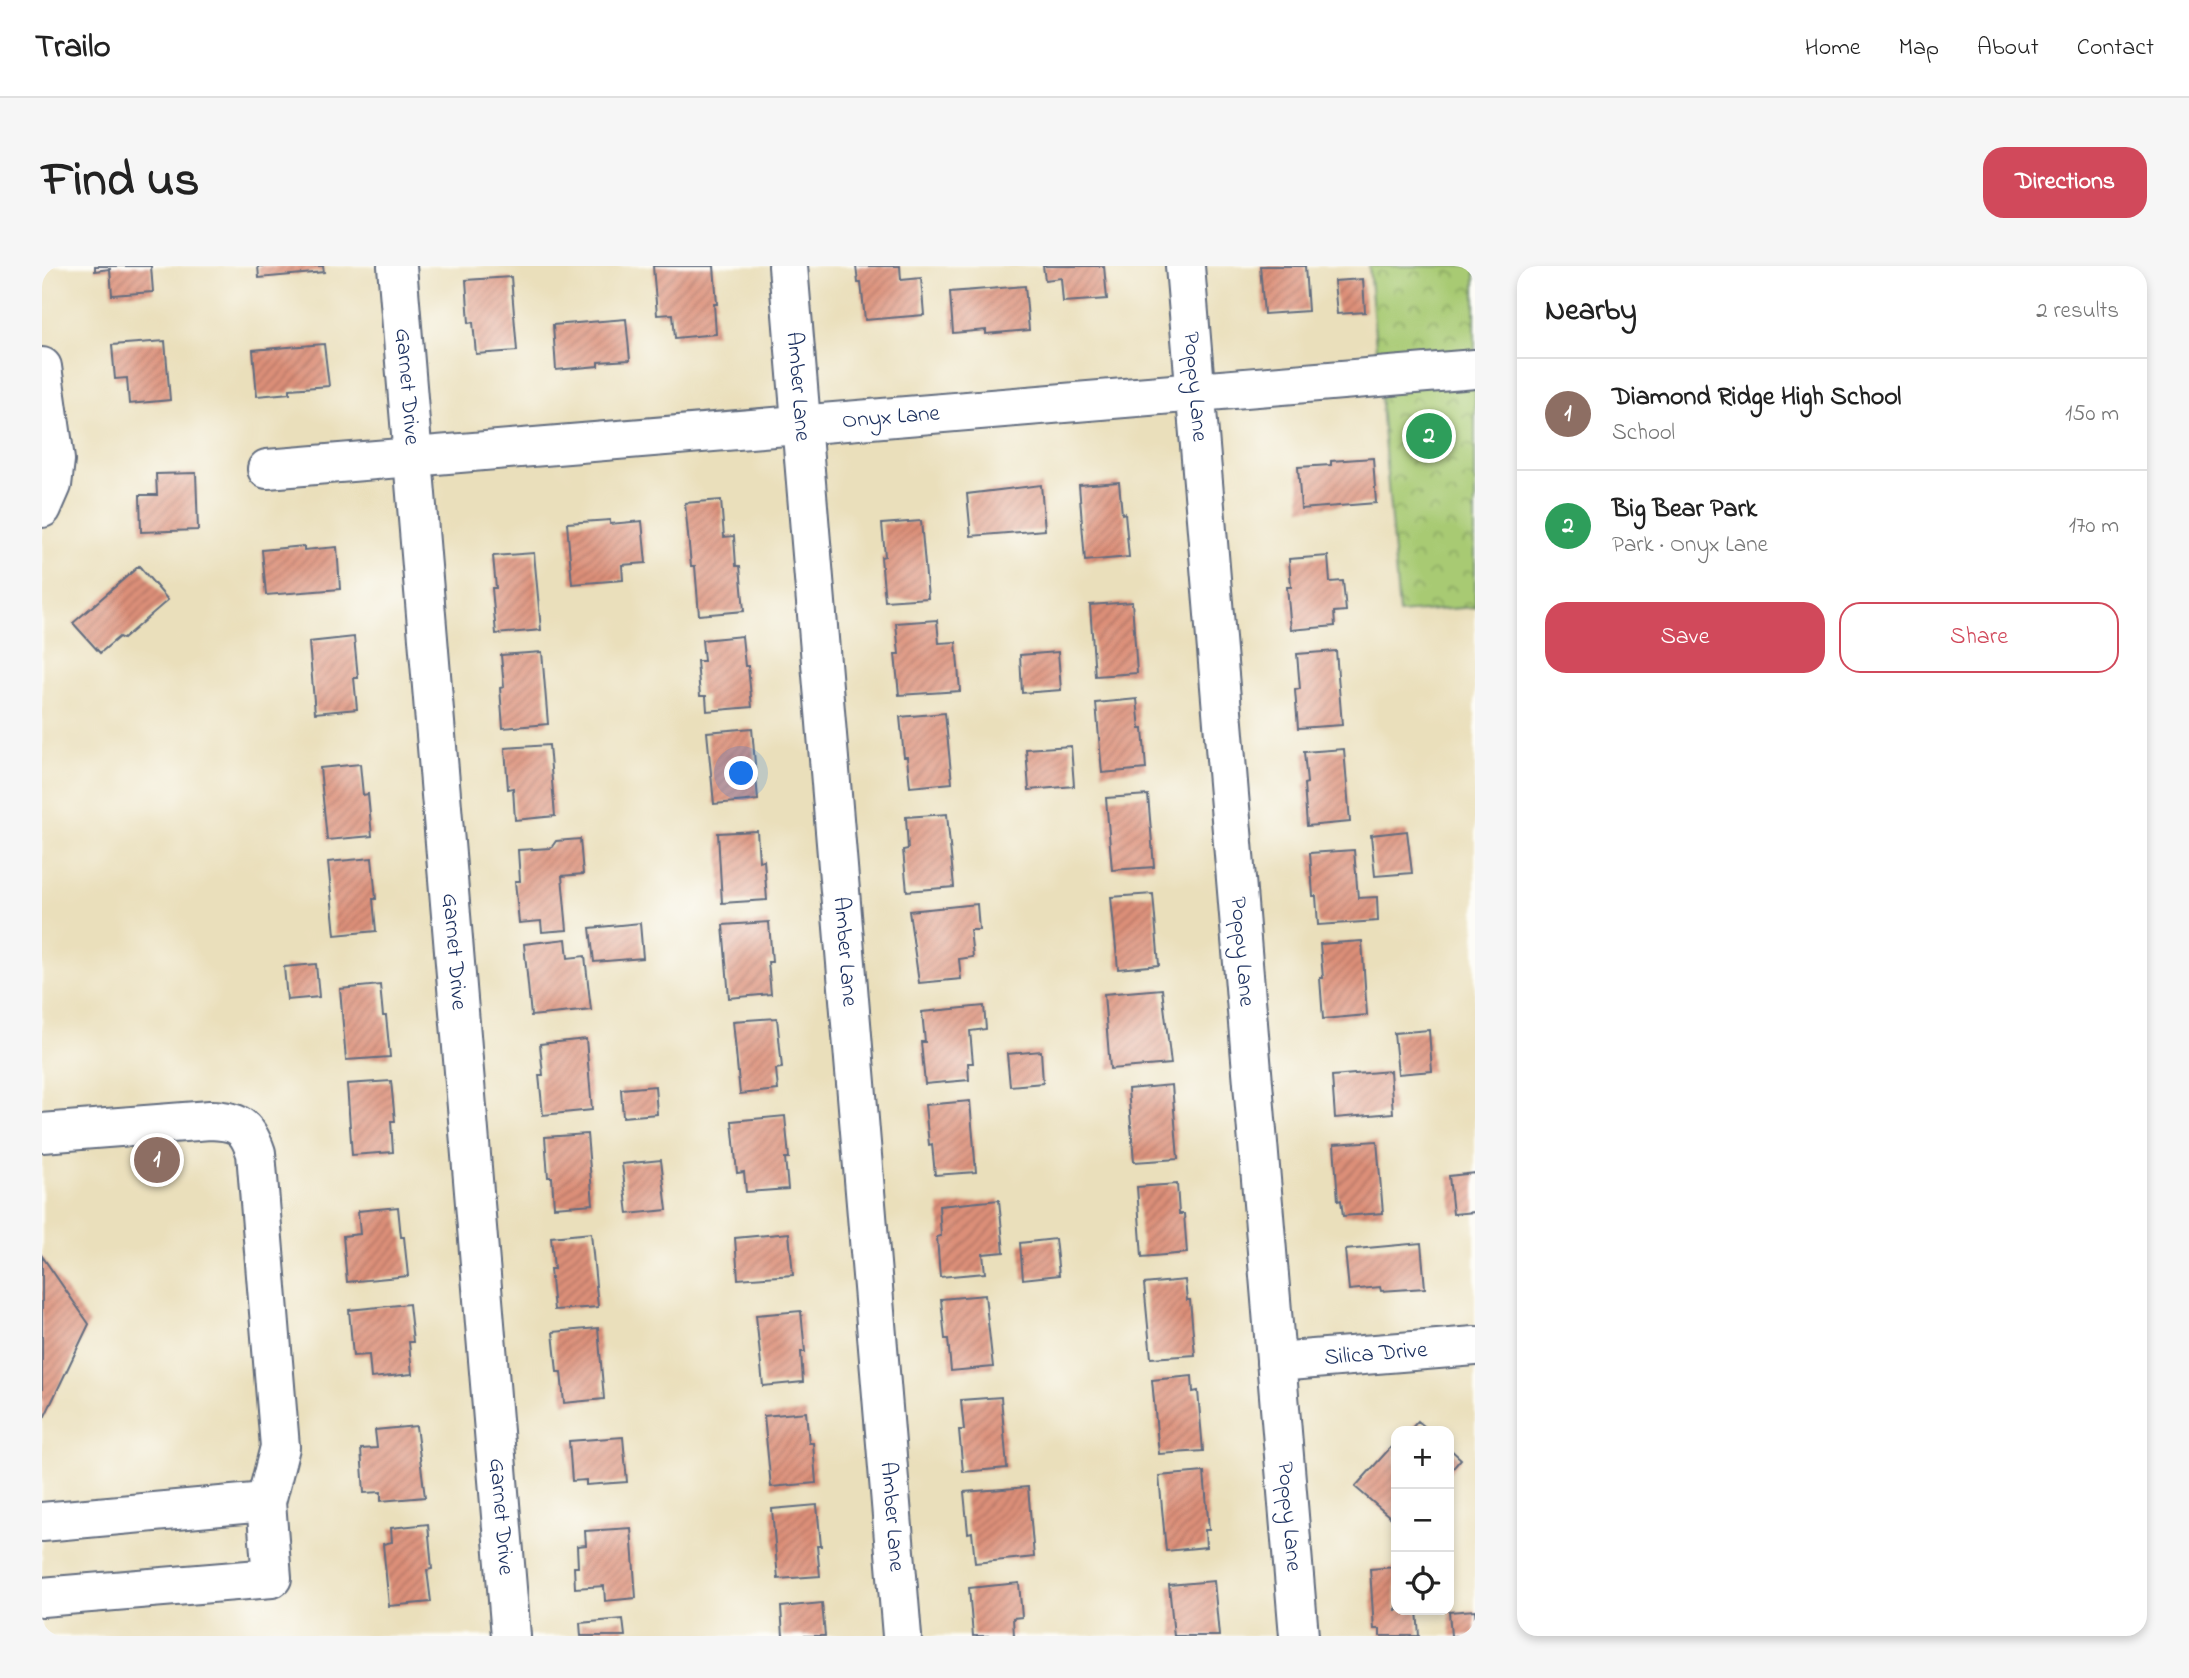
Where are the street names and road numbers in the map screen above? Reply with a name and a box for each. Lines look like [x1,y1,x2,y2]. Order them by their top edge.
street label: Garnet Drive [386,327,428,447]
street label: Amber Lane [777,330,819,443]
street label: Poppy Lane [1174,330,1216,443]
street label: Onyx Lane [841,397,942,438]
street label: Garnet Drive [433,892,475,1012]
street label: Amber Lane [824,895,866,1008]
street label: Poppy Lane [1221,895,1263,1009]
street label: Silica Drive [1323,1333,1429,1375]
street label: Garnet Drive [480,1457,522,1577]
street label: Poppy Lane [1268,1460,1310,1574]
street label: Amber Lane [871,1461,913,1574]

